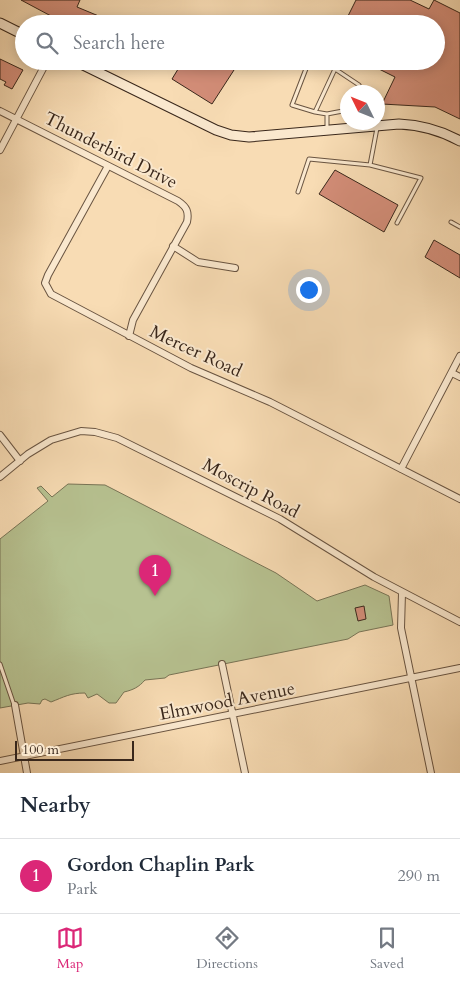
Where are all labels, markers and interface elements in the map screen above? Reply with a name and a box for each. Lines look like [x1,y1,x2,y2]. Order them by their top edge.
search box [15,15,445,70]
icon: search [33,29,61,57]
text: Search here [73,30,165,56]
north arrow [340,85,385,130]
street label: Thunderbird Drive [40,106,182,195]
your location [296,277,322,303]
street label: Mercer Road [146,319,246,384]
street label: Moscrip Road [198,452,304,525]
pin: 1 [139,555,171,596]
street label: Elmwood Avenue [157,676,297,727]
scale bar [15,738,134,761]
text: 100 m [22,740,59,759]
text: Nearby [20,791,91,820]
text: Gordon Chaplin Park [67,852,255,878]
text: 1 [32,865,40,887]
text: 290 m [398,865,440,887]
text: Park [67,878,98,900]
tab: Map [56,924,84,973]
tab: Directions [196,924,258,973]
tab: Saved [370,924,404,973]

